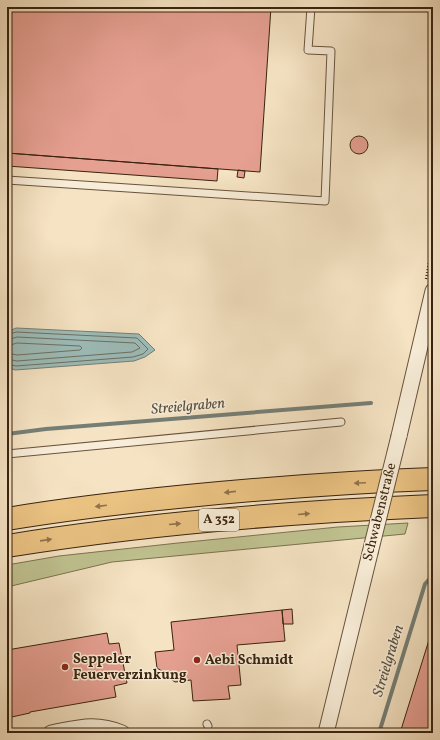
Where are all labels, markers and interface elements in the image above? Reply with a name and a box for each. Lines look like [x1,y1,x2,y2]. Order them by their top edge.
water label: Streielgraben [150,393,226,421]
street label: Schwabenstraße [359,461,401,563]
one-way arrow [354,479,366,486]
one-way arrow [224,489,236,496]
one-way arrow [95,503,107,509]
road number: A 352 [199,509,239,531]
one-way arrow [298,510,310,517]
one-way arrow [168,521,181,527]
one-way arrow [39,537,52,543]
water label: Streielgraben [368,622,410,700]
place label: Seppeler Feuerverzinkung [73,650,187,685]
place label: Aebi Schmidt [205,651,293,670]
marker: Aebi Schmidt [192,655,202,665]
marker: Seppeler Feuerverzinkung [60,662,70,672]

